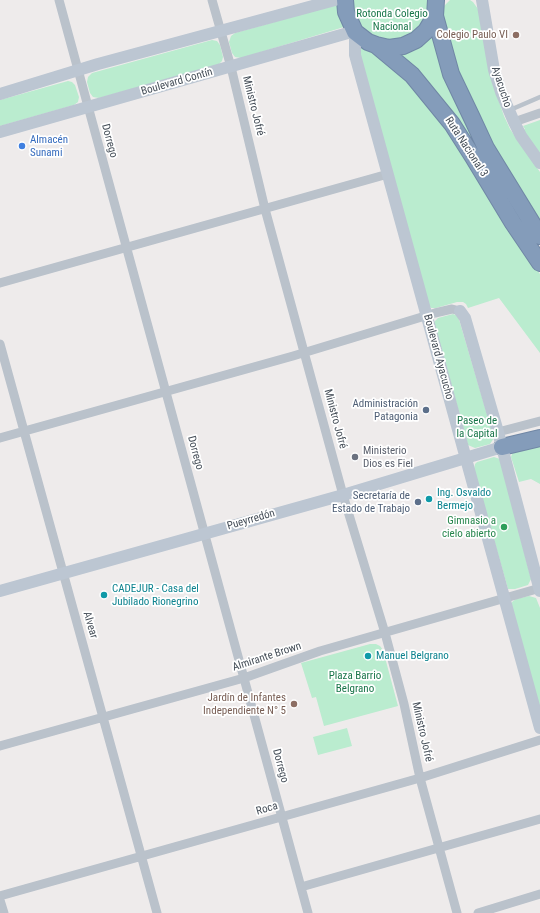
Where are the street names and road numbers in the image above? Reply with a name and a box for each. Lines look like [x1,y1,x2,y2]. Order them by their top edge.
street label: Boulevard Contín [140,65,214,99]
street label: Ayacucho [488,65,514,109]
street label: Ministro Jofré [239,75,267,137]
street label: Ruta Nacional 3 [442,115,490,179]
street label: Dorrego [98,123,120,159]
street label: Boulevard Ayacucho [420,313,456,401]
street label: Ministro Jofré [321,388,349,450]
street label: Dorrego [184,435,206,471]
street label: Pueyrredón [226,507,276,533]
street label: Alvear [80,610,100,640]
street label: Almirante Brown [231,640,303,674]
street label: Ministro Jofré [409,701,435,763]
street label: Dorrego [269,748,291,784]
street label: Roca [255,800,279,818]

